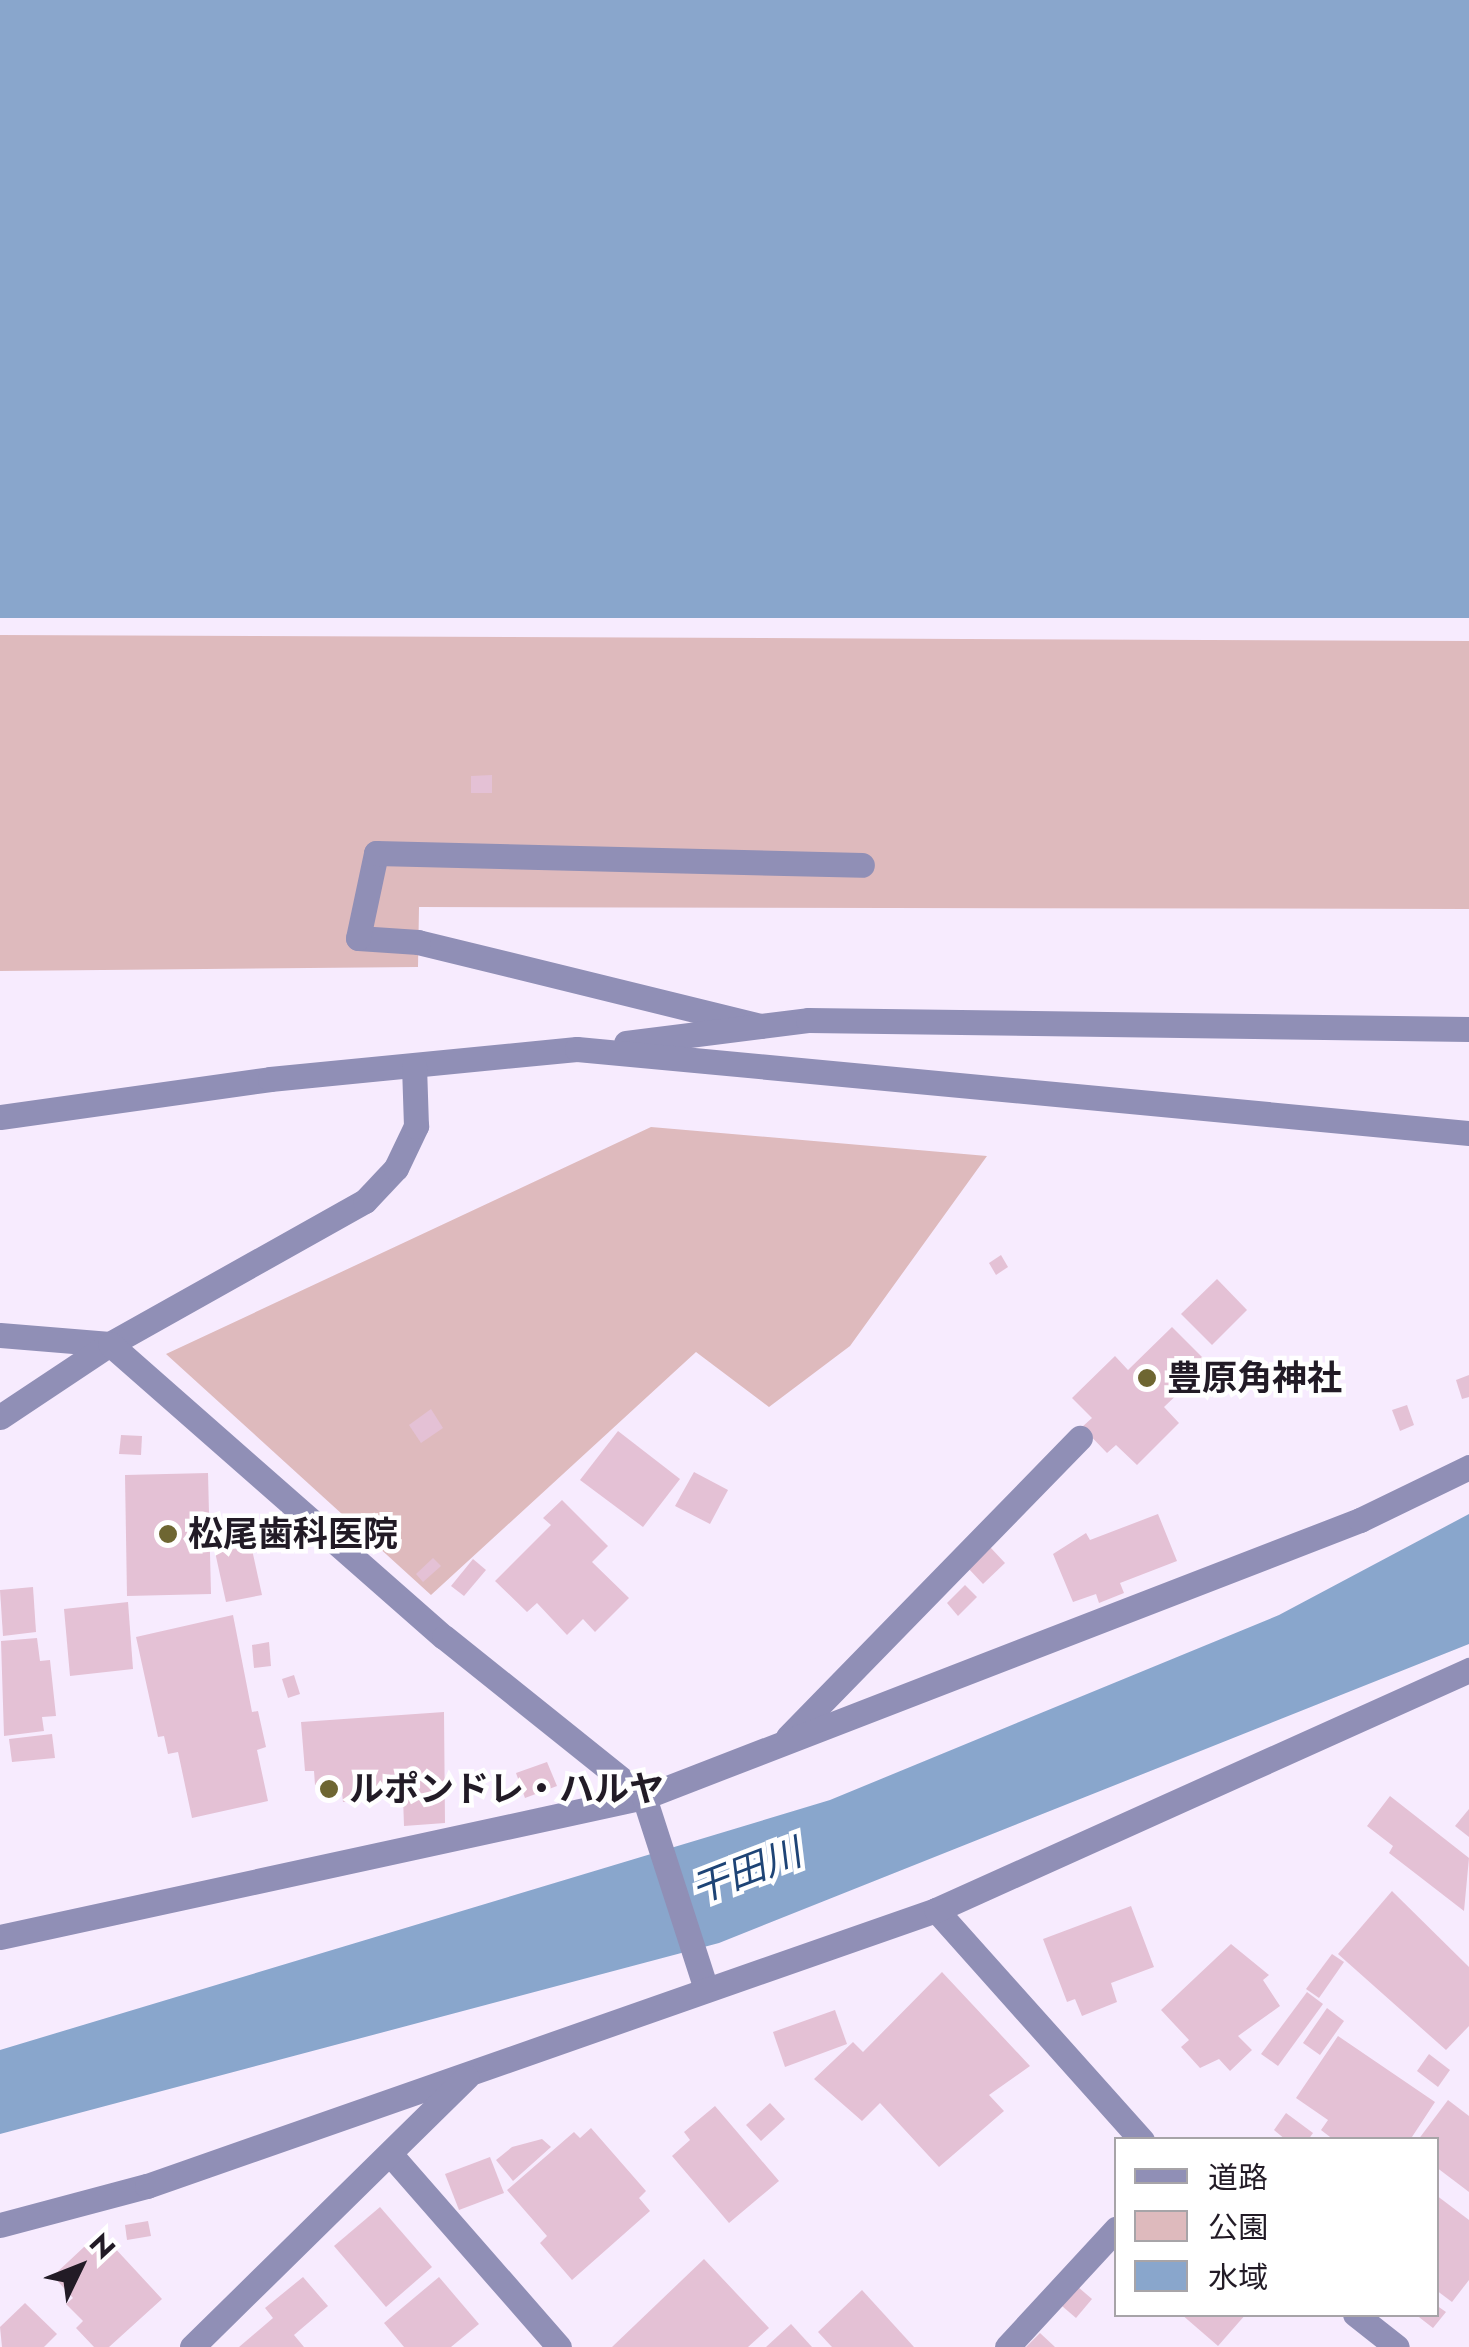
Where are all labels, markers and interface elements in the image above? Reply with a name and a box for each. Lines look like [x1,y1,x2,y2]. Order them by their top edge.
place label: 豊原角神社 [1167,1357,1342,1399]
marker: 豊原角神社 [1136,1367,1158,1389]
place label: 松尾歯科医院 [188,1513,398,1555]
marker: 松尾歯科医院 [157,1523,179,1545]
place label: ルポンドレ・ハルヤ [349,1768,664,1810]
marker: ルポンドレ・ハルヤ [318,1778,340,1800]
water label: 干田川 [685,1829,807,1913]
legend [1114,2137,1439,2317]
text: 道路 [1208,2156,1268,2199]
text: 公園 [1208,2206,1268,2249]
north arrow [30,2217,130,2317]
text: N [80,2224,125,2268]
text: 水域 [1208,2256,1268,2299]

